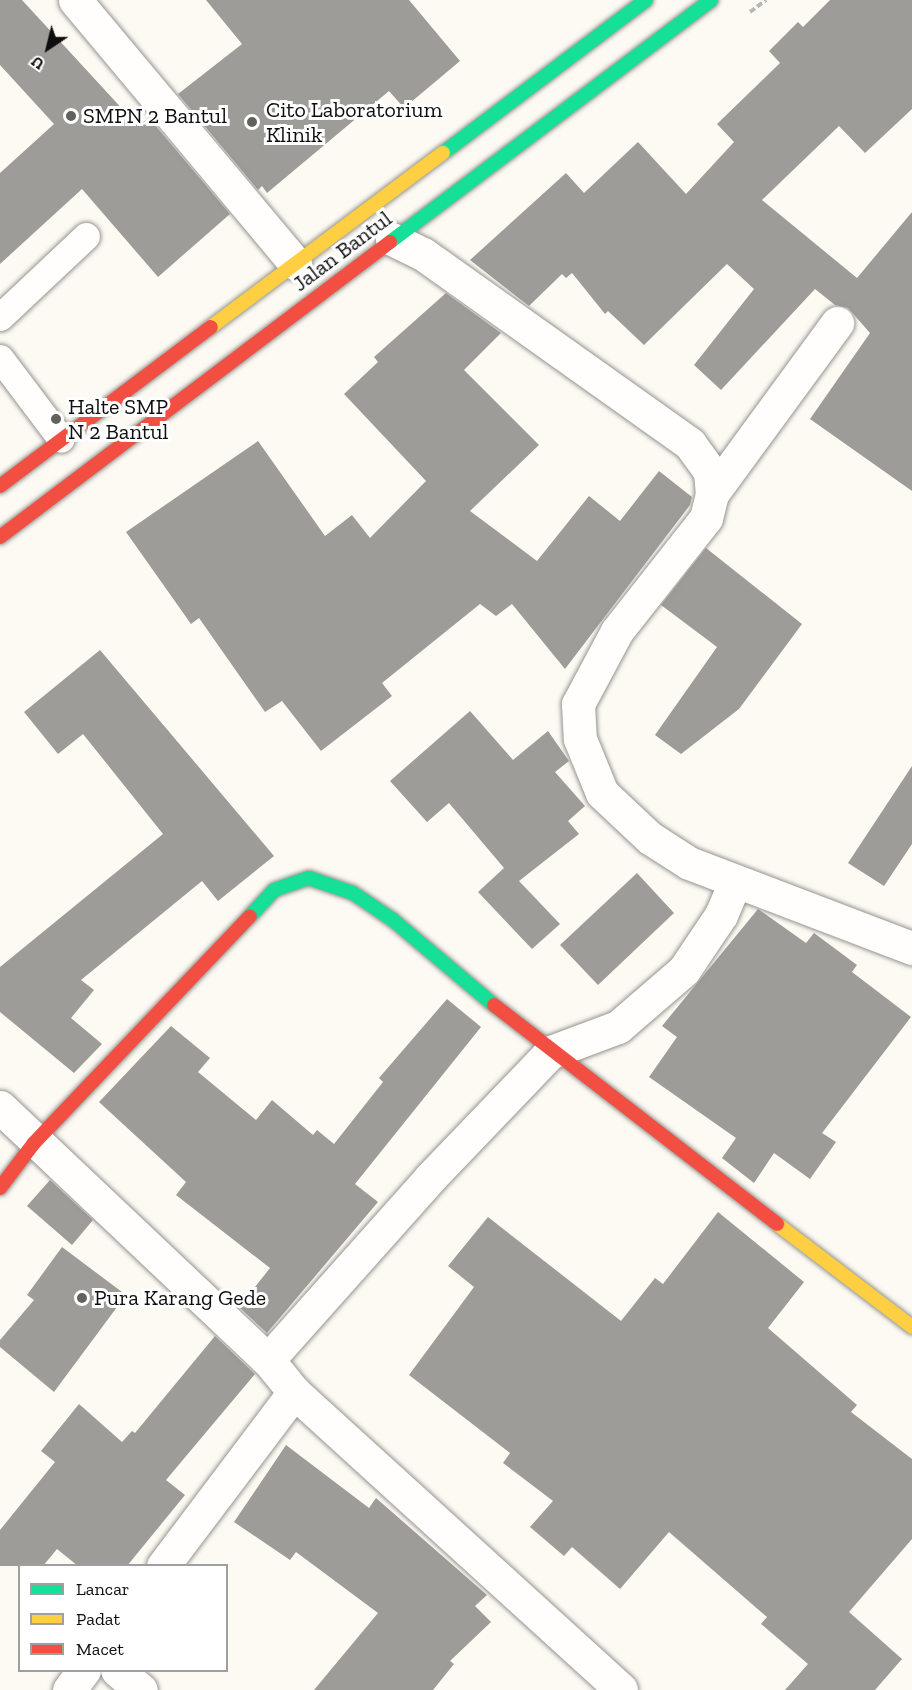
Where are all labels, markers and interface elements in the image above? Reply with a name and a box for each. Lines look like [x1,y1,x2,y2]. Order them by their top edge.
north arrow [18,18,78,78]
text: U [27,52,48,74]
place label: Cito Laboratorium Klinik [266,96,443,148]
place label: SMPN 2 Bantul [83,103,227,129]
marker: SMPN 2 Bantul [64,109,78,123]
marker: Cito Laboratorium Klinik [243,113,261,131]
street label: Jalan Bantul [287,205,397,297]
place label: Halte SMP N 2 Bantul [68,393,168,445]
marker: Halte SMP N 2 Bantul [49,412,63,426]
place label: Pura Karang Gede [94,1285,266,1311]
marker: Pura Karang Gede [75,1291,89,1305]
legend [18,1564,228,1672]
text: Lancar [76,1578,129,1600]
text: Padat [76,1608,120,1630]
text: Macet [76,1638,124,1660]

